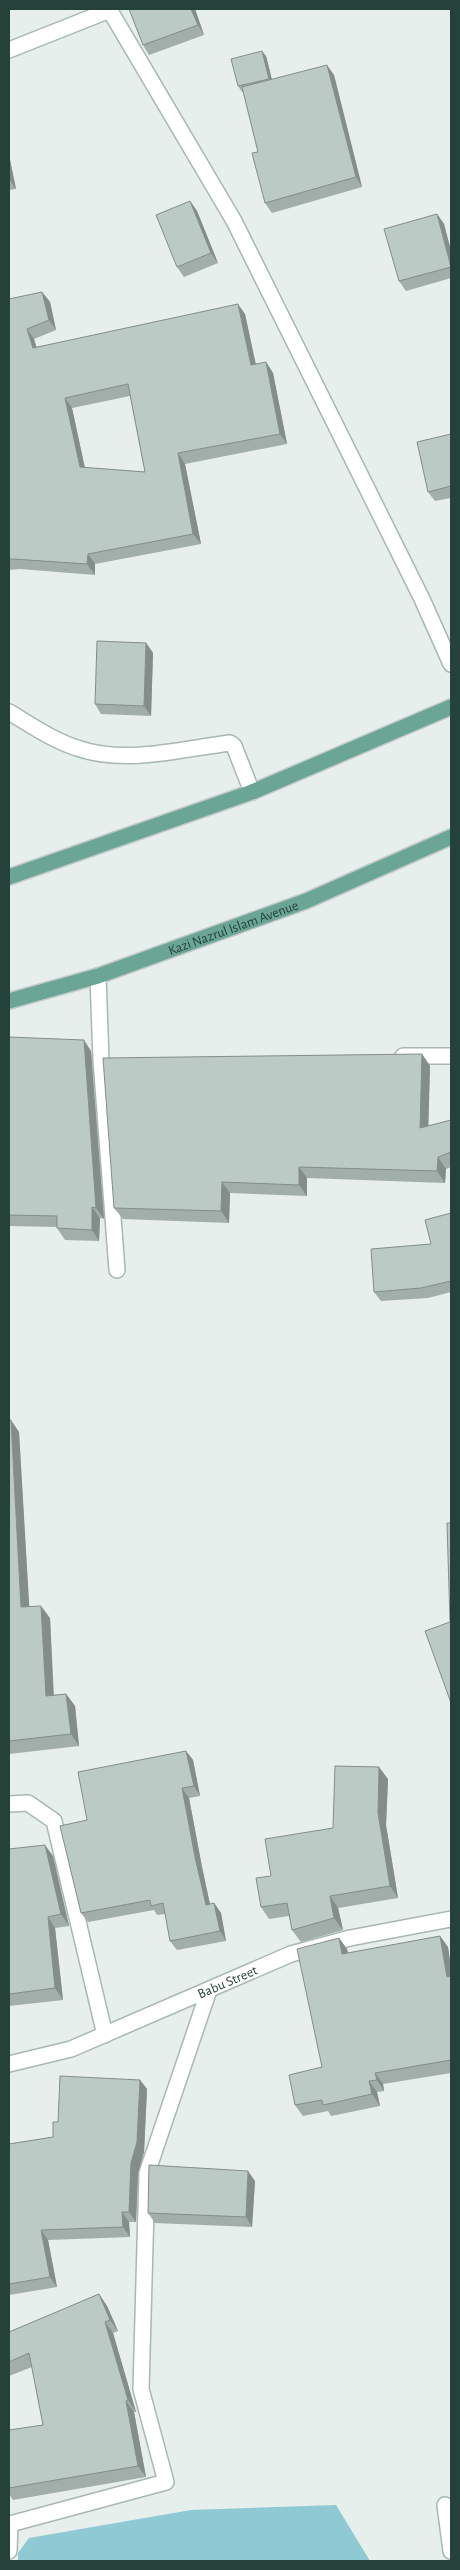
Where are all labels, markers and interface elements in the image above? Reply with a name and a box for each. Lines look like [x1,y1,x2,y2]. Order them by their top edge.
street label: Kazi Nazrul Islam Avenue [166,898,300,958]
street label: Babu Street [196,1963,260,2001]

